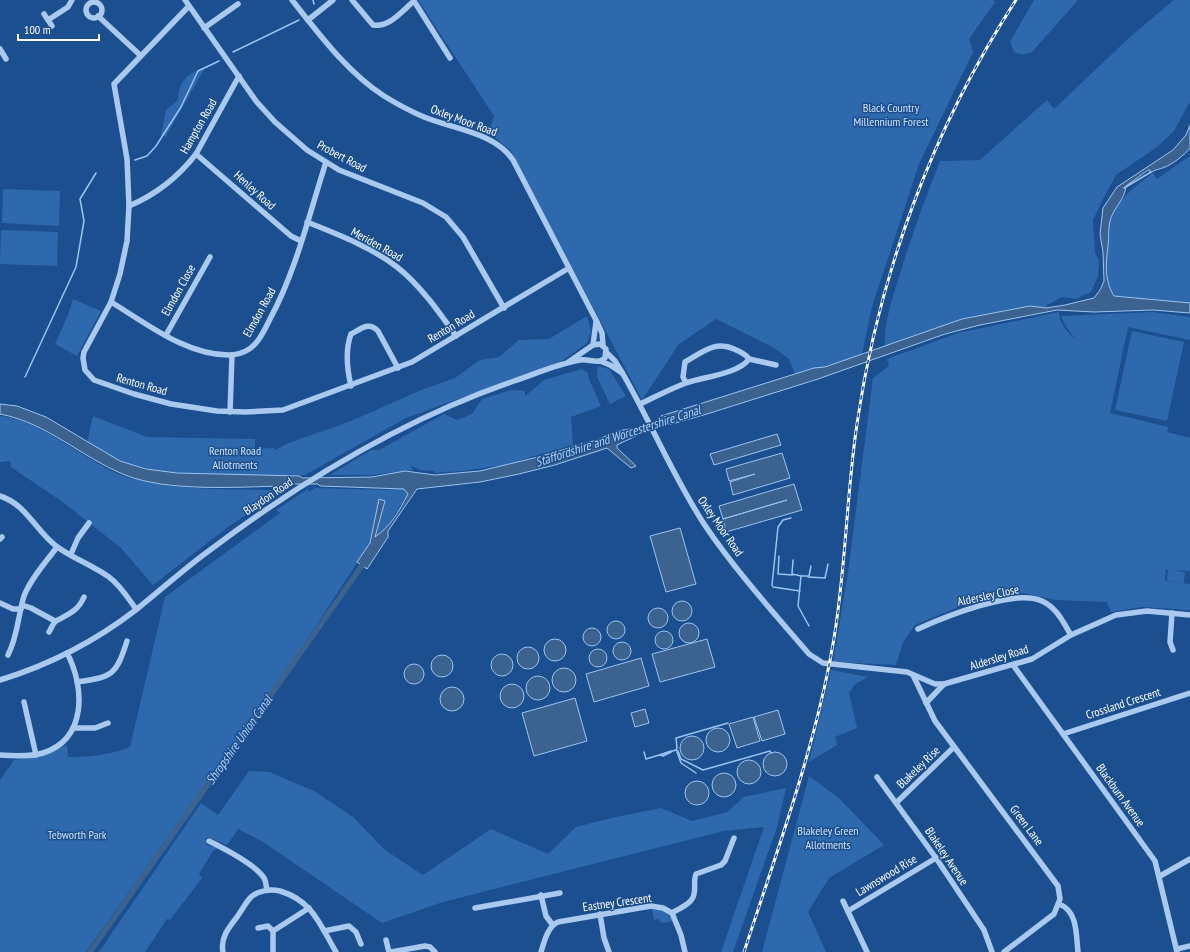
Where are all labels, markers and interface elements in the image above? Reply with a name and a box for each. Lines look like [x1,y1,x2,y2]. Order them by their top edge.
scale bar [18,16,99,42]
text: 100 m [24,22,51,37]
street label: Hampton Road [176,96,220,156]
park label: Black Country Millennium Forest [853,100,929,129]
street label: Oxley Moor Road [429,101,499,139]
street label: Probert Road [315,137,369,175]
street label: Henley Road [231,167,279,213]
street label: Meriden Road [348,224,406,264]
street label: Elmdon Close [158,262,198,318]
street label: Elmdon Road [239,285,279,339]
street label: Renton Road [425,306,477,346]
street label: Renton Road [115,370,169,398]
water label: Staffordshire and Worcestershire Canal [533,401,705,471]
park label: Renton Road Allotments [209,443,261,472]
street label: Blaydon Road [240,474,296,518]
street label: Oxley Moor Road [695,493,747,559]
street label: Aldersley Close [956,581,1020,609]
street label: Aldersley Road [968,641,1030,673]
street label: Crossland Crescent [1084,684,1163,722]
water label: Shropshire Union Canal [202,690,277,788]
street label: Blakeley Rise [893,743,943,791]
street label: Blackburn Avenue [1093,761,1149,829]
street label: Green Lane [1007,802,1047,848]
park label: Blakeley Green Allotments [797,823,859,852]
street label: Blakeley Avenue [922,824,972,888]
park label: Tebworth Park [48,827,107,842]
street label: Lawnswood Rise [853,851,919,899]
street label: Eastney Crescent [582,890,653,914]

